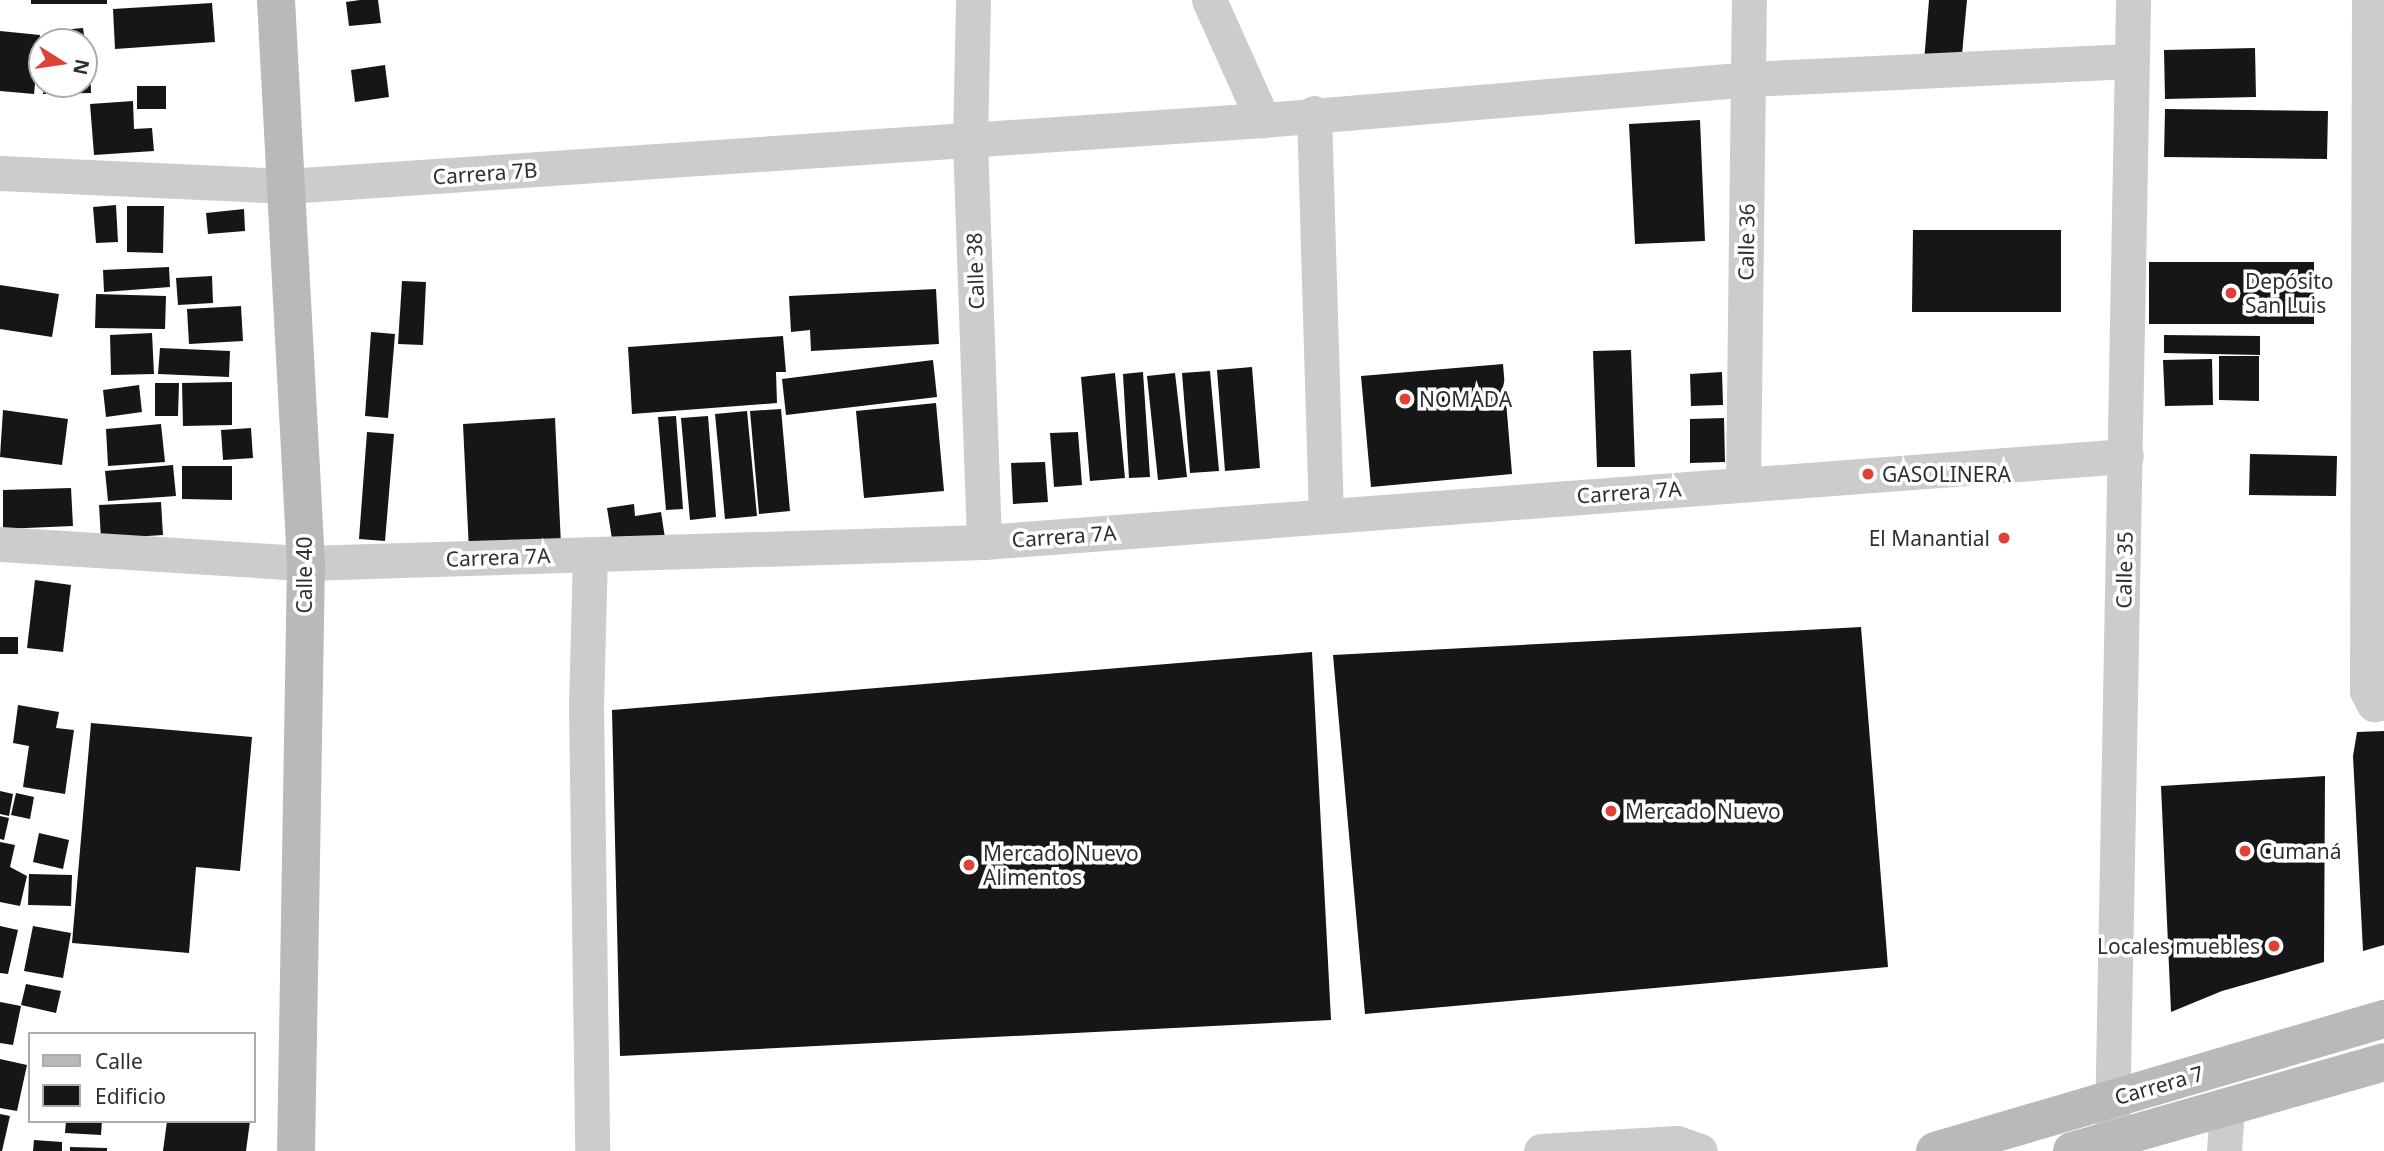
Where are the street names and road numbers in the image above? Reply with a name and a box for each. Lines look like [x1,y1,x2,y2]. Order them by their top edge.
street label: Carrera 7B [432,157,538,189]
street label: Calle 36 [1733,203,1759,281]
street label: Calle 38 [961,232,989,310]
street label: Carrera 7A [1576,476,1682,508]
street label: Carrera 7A [1011,520,1117,552]
street label: Calle 35 [2111,531,2137,609]
street label: Calle 40 [291,536,317,614]
street label: Carrera 7A [445,543,551,571]
street label: Carrera 7 [2112,1060,2206,1110]

